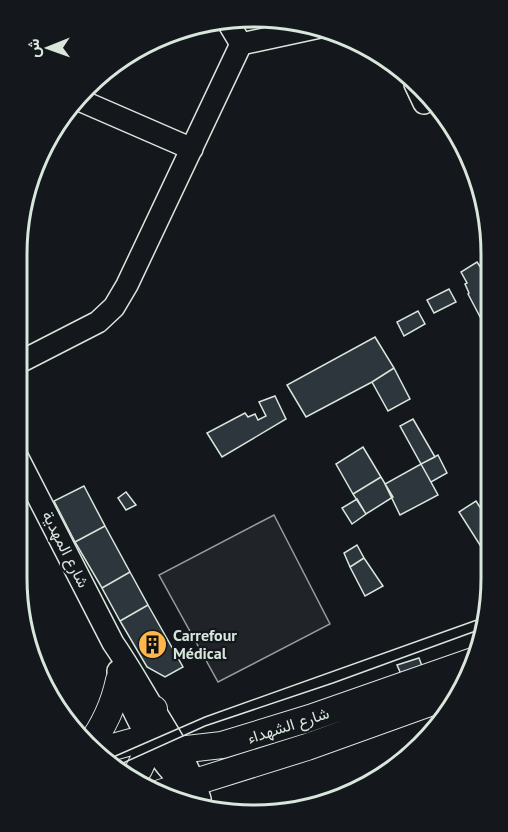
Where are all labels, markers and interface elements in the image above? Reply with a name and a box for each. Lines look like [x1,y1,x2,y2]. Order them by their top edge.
north arrow [18,18,78,78]
text: ش [23,38,43,58]
street label: شارع المهدية [36,507,94,592]
place label: Carrefour Médical [173,625,237,663]
building icon: Carrefour Médical [136,628,168,660]
street label: شارع الشهداء [245,702,332,750]

